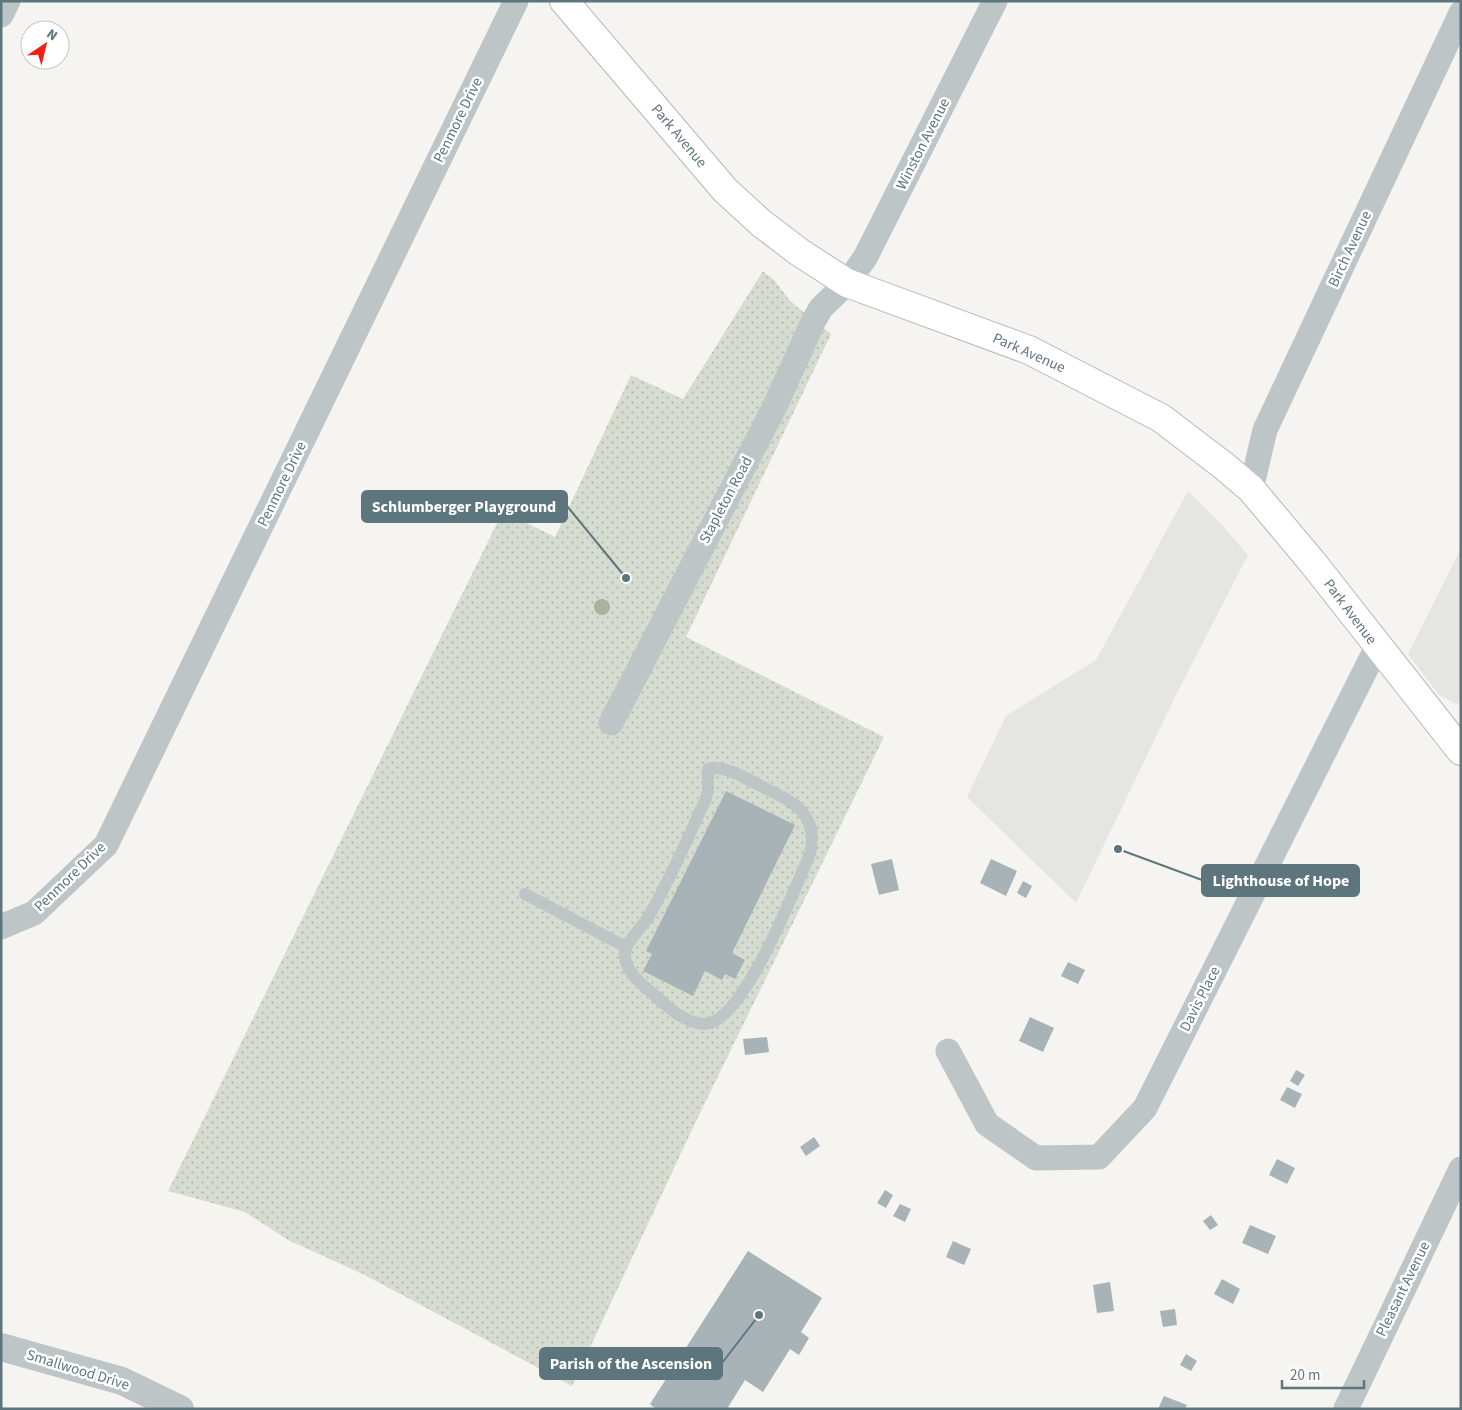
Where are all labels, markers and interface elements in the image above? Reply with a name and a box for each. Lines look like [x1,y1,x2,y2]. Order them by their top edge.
north arrow [20,20,70,70]
text: N [42,24,61,46]
street label: Penmore Drive [428,74,488,166]
street label: Winston Avenue [891,95,955,193]
street label: Park Avenue [646,100,712,172]
street label: Birch Avenue [1323,207,1377,291]
street label: Park Avenue [989,328,1069,378]
street label: Penmore Drive [252,438,312,530]
street label: Stapleton Road [694,453,758,547]
callout: Schlumberger Playground [362,491,567,522]
text: Schlumberger Playground [372,496,556,518]
street label: Park Avenue [1318,575,1382,649]
street label: Penmore Drive [29,837,111,917]
callout: Lighthouse of Hope [1202,865,1359,896]
text: Lighthouse of Hope [1213,870,1349,892]
street label: Davis Place [1175,963,1225,1035]
street label: Pleasant Avenue [1371,1238,1435,1340]
street label: Smallwood Drive [24,1344,132,1396]
callout: Parish of the Ascension [540,1348,722,1379]
text: Parish of the Ascension [550,1353,712,1375]
scale bar [1282,1358,1364,1390]
text: 20 m [1290,1365,1320,1386]

